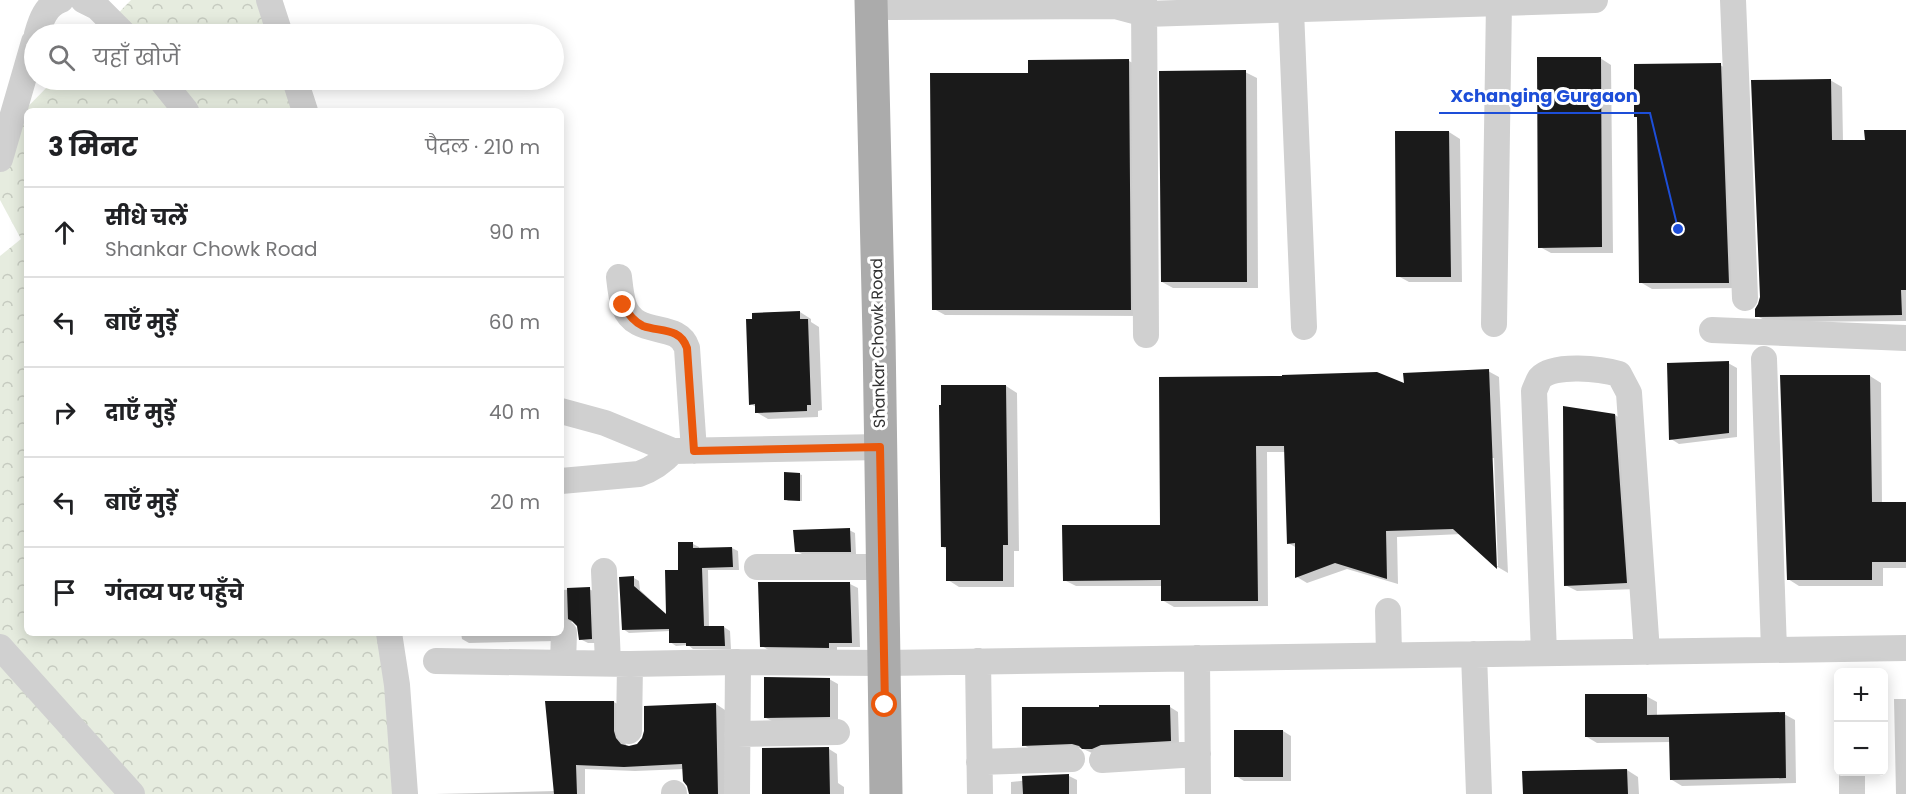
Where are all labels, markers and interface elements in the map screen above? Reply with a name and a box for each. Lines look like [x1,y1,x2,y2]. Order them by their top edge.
search box [24,24,564,90]
icon: search [45,41,78,74]
text: यहाँ खोजें [93,42,180,73]
callout: Xchanging Gurgaon [1439,77,1650,113]
text: Xchanging Gurgaon [1450,83,1638,108]
text: 3 मिनट [48,129,138,165]
text: पैदल · 210 m [425,133,540,161]
text: सीधे चलें [105,202,188,233]
icon: ahead [48,216,81,249]
text: 90 m [489,218,540,246]
text: Shankar Chowk Road [105,235,318,263]
street label: Shankar Chowk Road [865,258,891,428]
route end [609,291,635,317]
icon: left [48,306,81,339]
text: बाएँ मुड़ें [105,307,177,338]
text: 60 m [489,308,540,336]
icon: right [48,396,81,429]
text: दाएँ मुड़ें [105,397,176,428]
text: 40 m [489,398,540,426]
icon: left [48,486,81,519]
text: बाएँ मुड़ें [105,487,177,518]
text: 20 m [490,488,540,516]
icon: arrive [48,576,81,609]
text: गंतव्य पर पहुँचे [105,577,244,608]
map controls [1834,668,1888,776]
button: + [1834,668,1888,722]
route start [871,691,897,717]
button: − [1834,722,1888,776]

